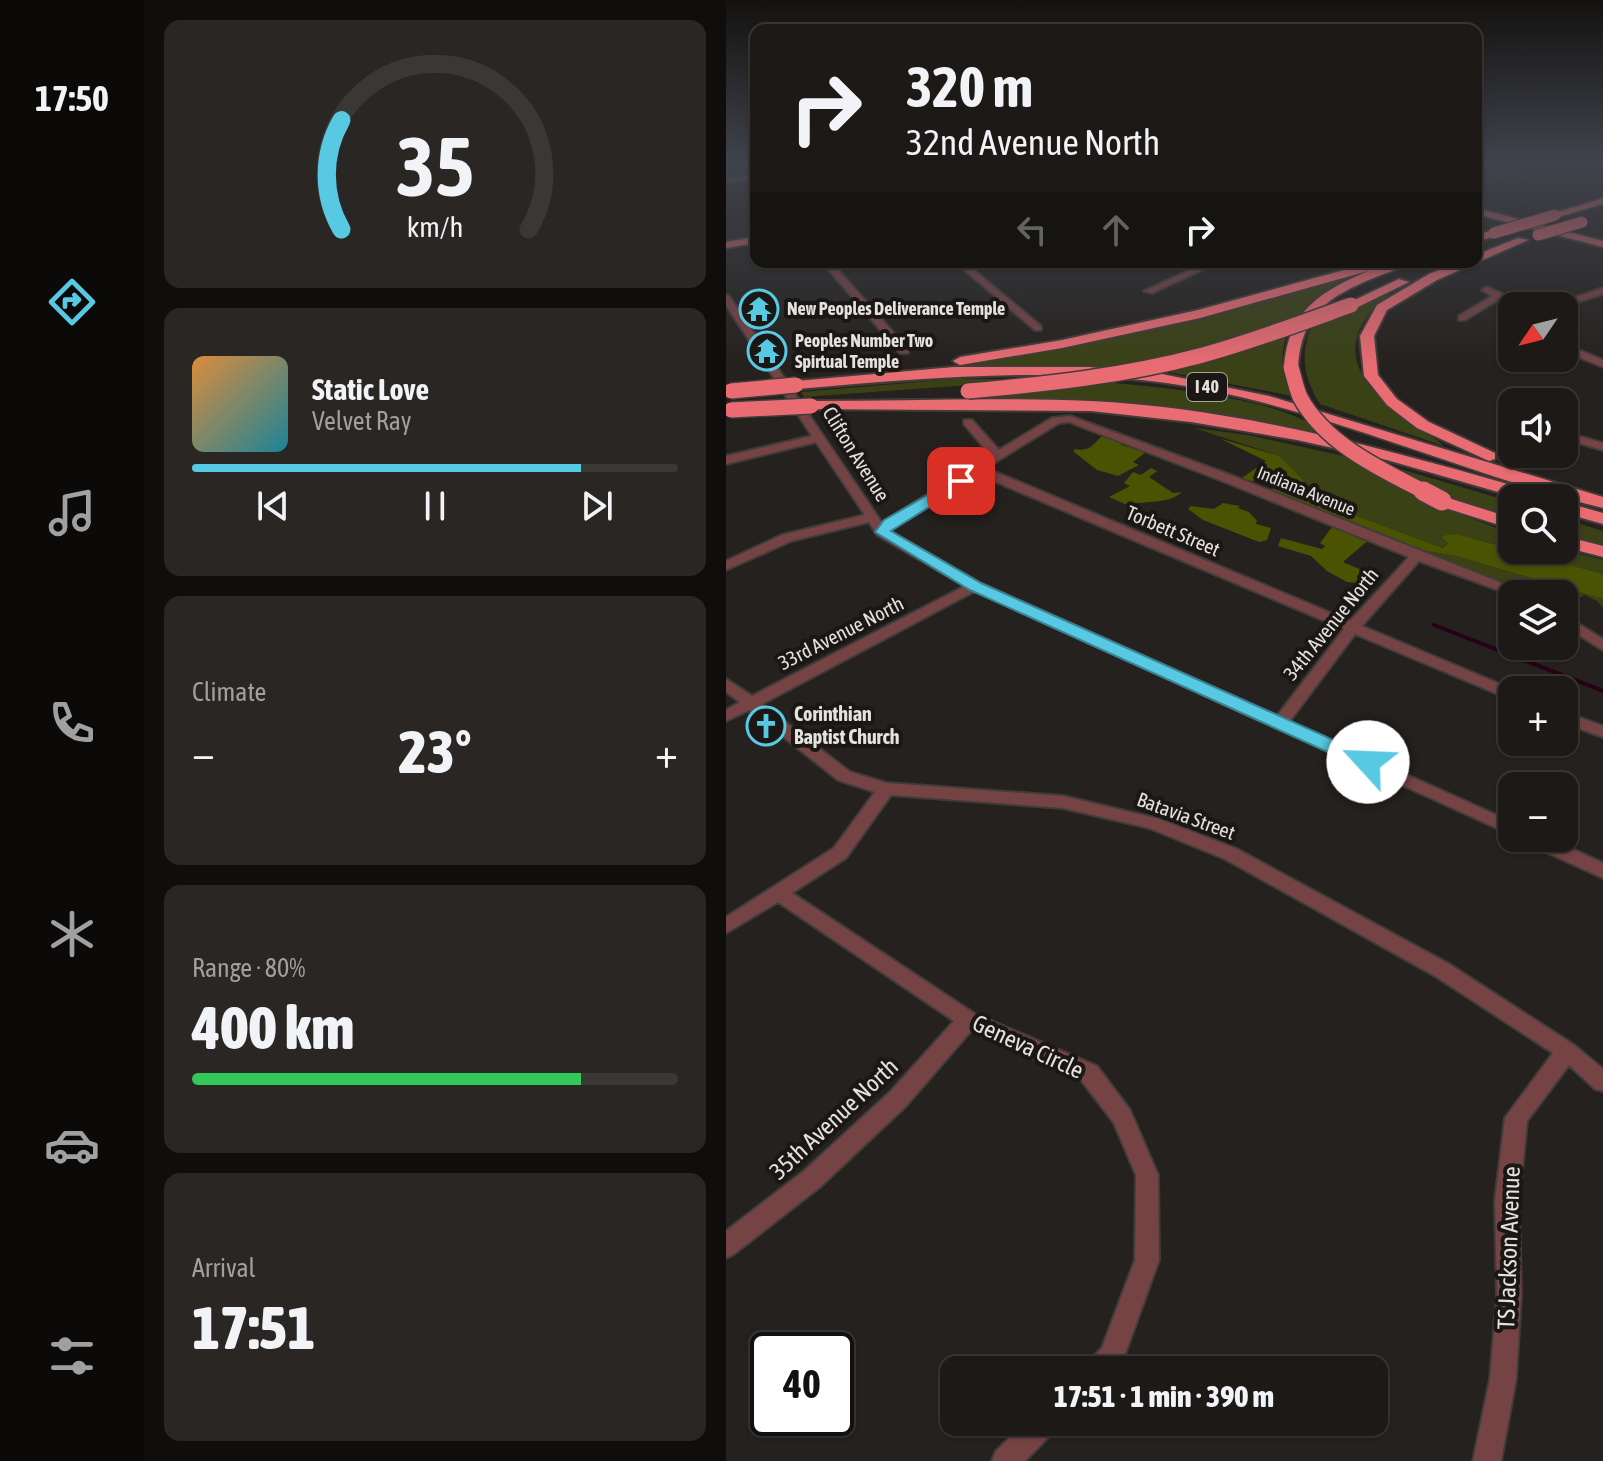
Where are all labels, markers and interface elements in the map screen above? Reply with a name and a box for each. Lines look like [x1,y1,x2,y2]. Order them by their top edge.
text: 320 m [906,55,1033,119]
icon: right [774,56,878,160]
text: 17:50 [35,77,109,119]
text: 35 [396,118,474,214]
text: 32nd Avenue North [906,121,1160,163]
icon: left [1010,208,1054,252]
icon: ahead [1094,208,1138,252]
icon: right [1178,208,1222,252]
text: km/h [407,210,463,243]
icon: directions [44,274,100,330]
temple icon: New Peoples Deliverance Temple [738,288,780,330]
north arrow [1498,292,1578,372]
map controls [1498,292,1578,852]
place label: New Peoples Deliverance Temple [787,298,1005,319]
temple icon: Peoples Number Two Spirtual Temple [746,330,788,372]
place label: Peoples Number Two Spirtual Temple [795,330,933,372]
text: Static Love [312,372,429,406]
road number: I 40 [1187,373,1227,401]
button: sound [1498,388,1578,468]
street label: Clifton Avenue [818,402,895,505]
text: Velvet Ray [312,406,412,436]
pin [927,447,995,515]
icon: arrive [939,459,983,503]
street label: Indiana Avenue [1254,461,1358,520]
icon: previous [251,484,295,528]
icon: pause [413,484,457,528]
icon: next [575,484,619,528]
button: search [1498,484,1578,564]
icon: music [44,485,100,541]
street label: Torbett Street [1123,500,1224,561]
street label: 34th Avenue North [1278,563,1383,684]
button: layers [1498,580,1578,660]
street label: 33rd Avenue North [774,591,907,674]
button: + [1498,676,1578,756]
text: Climate [192,677,266,707]
icon: phone [44,695,100,751]
place label: Corinthian Baptist Church [794,702,900,748]
church icon: Corinthian Baptist Church [745,705,787,747]
text: 23° [399,717,471,786]
position arrow [1326,720,1410,804]
text: − [192,727,215,777]
text: + [655,727,678,777]
button: − [1498,772,1578,852]
street label: Batavia Street [1134,787,1239,844]
icon: climate [44,906,100,962]
text: Range · 80% [192,953,305,983]
text: 400 km [192,993,354,1062]
street label: Geneva Circle [968,1009,1088,1084]
street label: 35th Avenue North [764,1053,903,1185]
icon: car [44,1117,100,1173]
street label: TS Jackson Avenue [1492,1166,1525,1330]
text: Arrival [192,1253,256,1283]
text: 17:51 [192,1293,315,1362]
icon: filters [44,1328,100,1384]
speed limit sign: 40 [750,1332,854,1436]
text: 17:51 · 1 min · 390 m [1054,1379,1274,1413]

